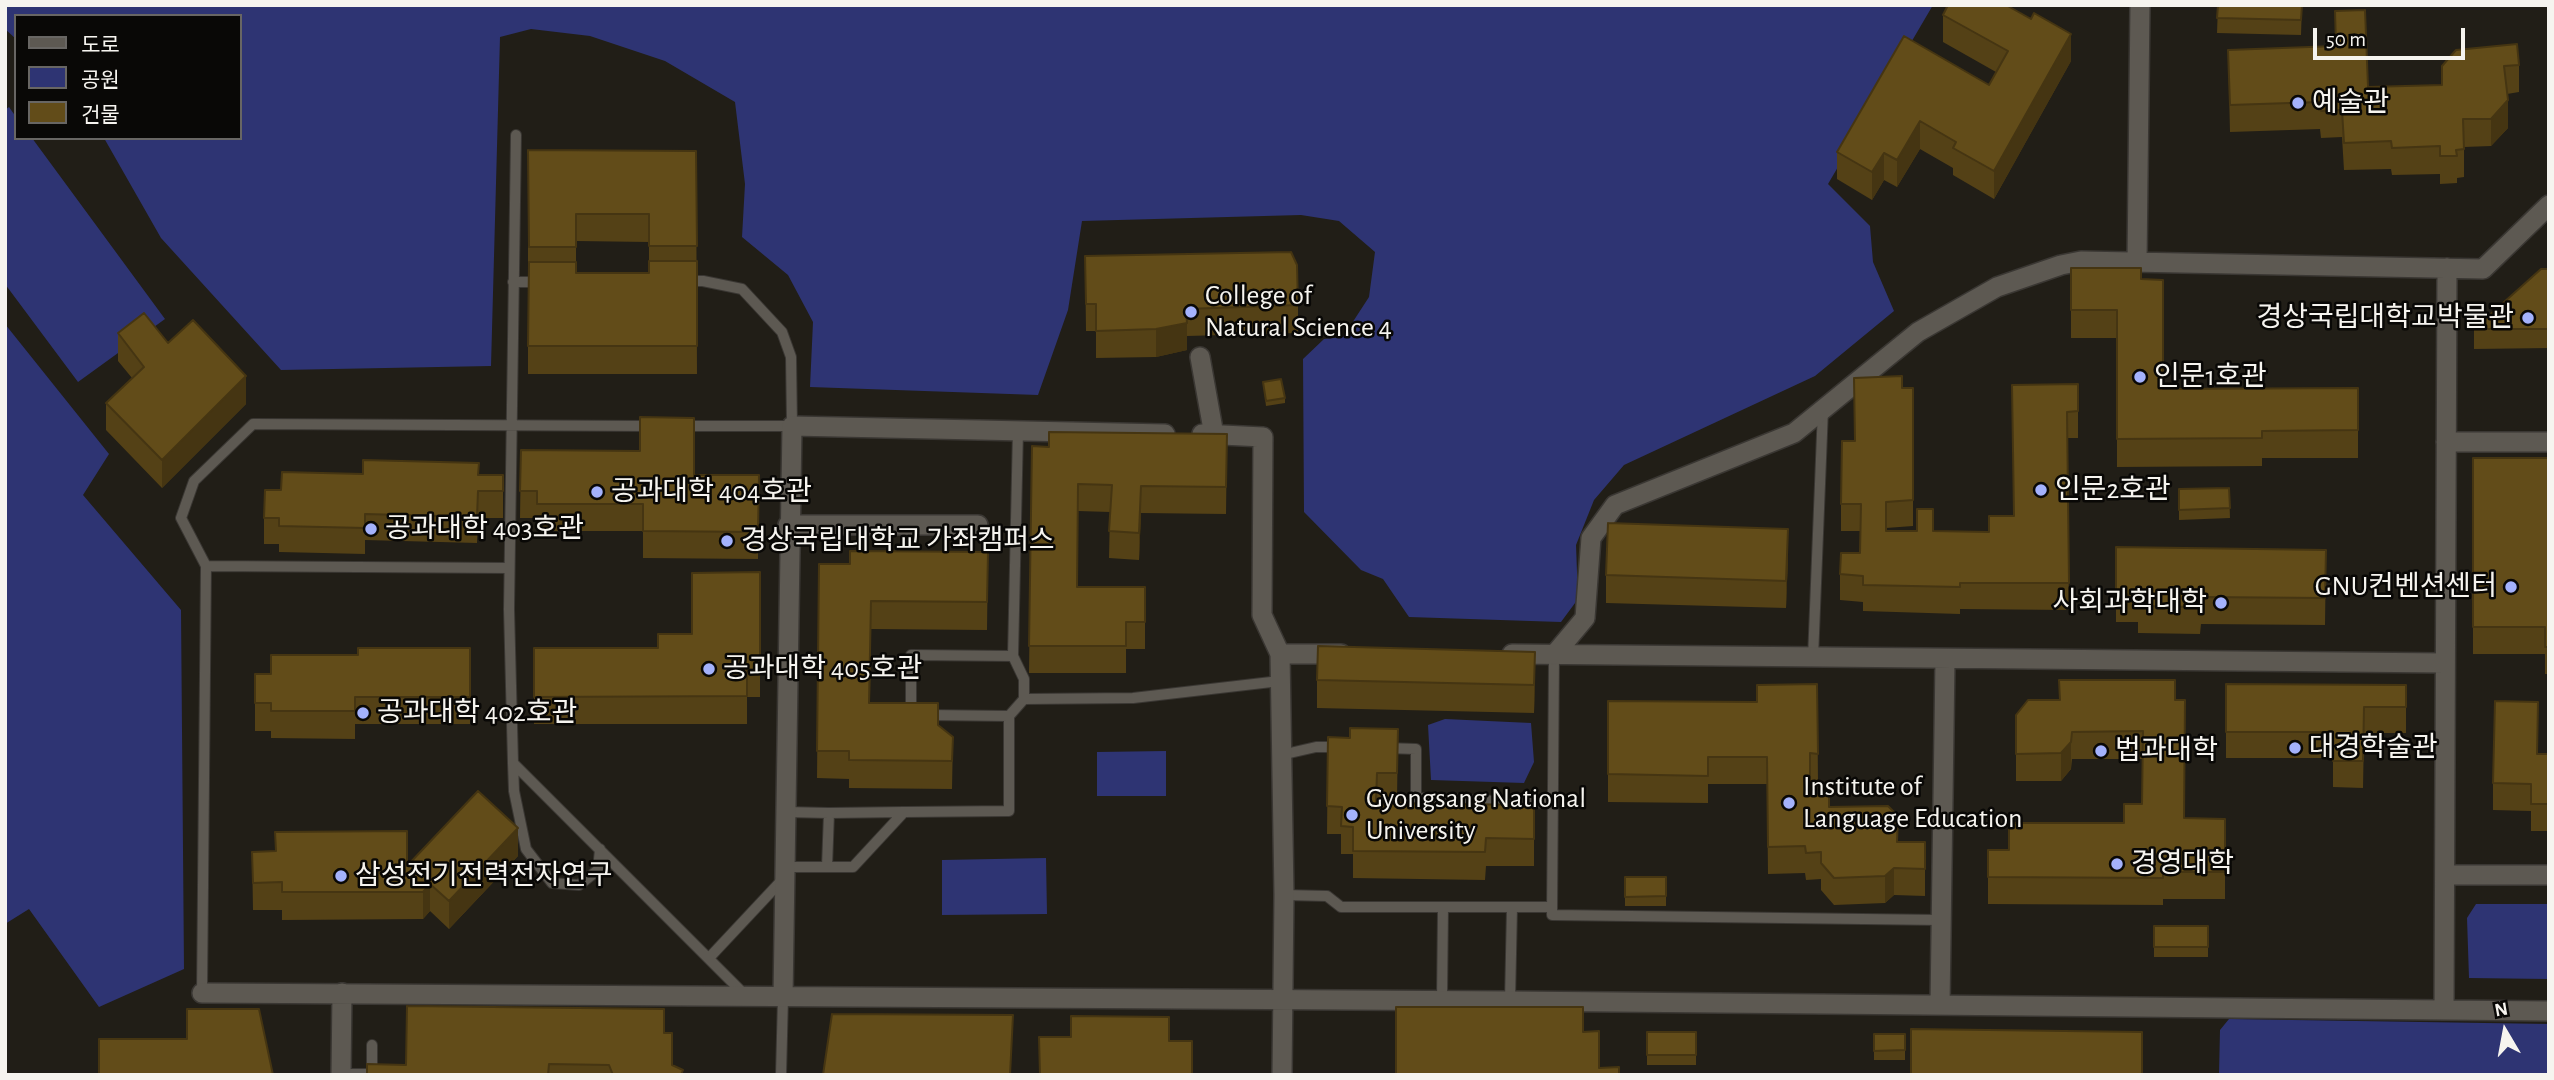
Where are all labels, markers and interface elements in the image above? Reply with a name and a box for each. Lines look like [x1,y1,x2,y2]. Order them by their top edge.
legend [14,14,242,140]
scale bar [2316,14,2468,58]
text: 50 m [2326,29,2366,50]
text: 도로 [81,35,120,56]
text: 공원 [81,70,120,91]
place label: 예술관 [2312,86,2389,120]
marker: 예술관 [2290,95,2306,111]
text: 건물 [81,105,120,126]
place label: College of Natural Science 4 [1205,279,1392,345]
place label: 경상국립대학교박물관 [2256,301,2514,335]
marker: College of Natural Science 4 [1183,304,1199,320]
marker: 경상국립대학교박물관 [2520,310,2536,326]
place label: 인문1호관 [2154,360,2267,394]
marker: 인문1호관 [2132,369,2148,385]
place label: 인문2호관 [2055,473,2171,507]
place label: 공과대학 404호관 [611,475,812,509]
marker: 인문2호관 [2033,482,2049,498]
marker: 공과대학 404호관 [589,484,605,500]
place label: 공과대학 403호관 [385,512,584,546]
marker: 공과대학 403호관 [363,521,379,537]
place label: 경상국립대학교 가좌캠퍼스 [741,524,1055,558]
marker: 경상국립대학교 가좌캠퍼스 [719,533,735,549]
place label: GNU컨벤션센터 [2315,570,2497,604]
marker: GNU컨벤션센터 [2503,579,2519,595]
place label: 사회과학대학 [2052,586,2207,620]
marker: 사회과학대학 [2213,595,2229,611]
place label: 공과대학 405호관 [723,652,922,686]
marker: 공과대학 405호관 [701,661,717,677]
place label: 공과대학 402호관 [377,696,577,730]
marker: 공과대학 402호관 [355,705,371,721]
place label: 대경학술관 [2309,731,2438,765]
place label: 법과대학 [2115,734,2218,768]
marker: 대경학술관 [2287,740,2303,756]
marker: 법과대학 [2093,743,2109,759]
place label: Institute of Language Education [1803,770,2022,836]
place label: Gyongsang National University [1366,782,1586,848]
marker: Institute of Language Education [1781,795,1797,811]
marker: Gyongsang National University [1344,807,1360,823]
place label: 경영대학 [2131,847,2234,881]
marker: 경영대학 [2109,856,2125,872]
place label: 삼성전기전력전자연구 [355,859,613,893]
marker: 삼성전기전력전자연구 [333,868,349,884]
north arrow [2470,996,2540,1066]
text: N [2493,999,2509,1020]

